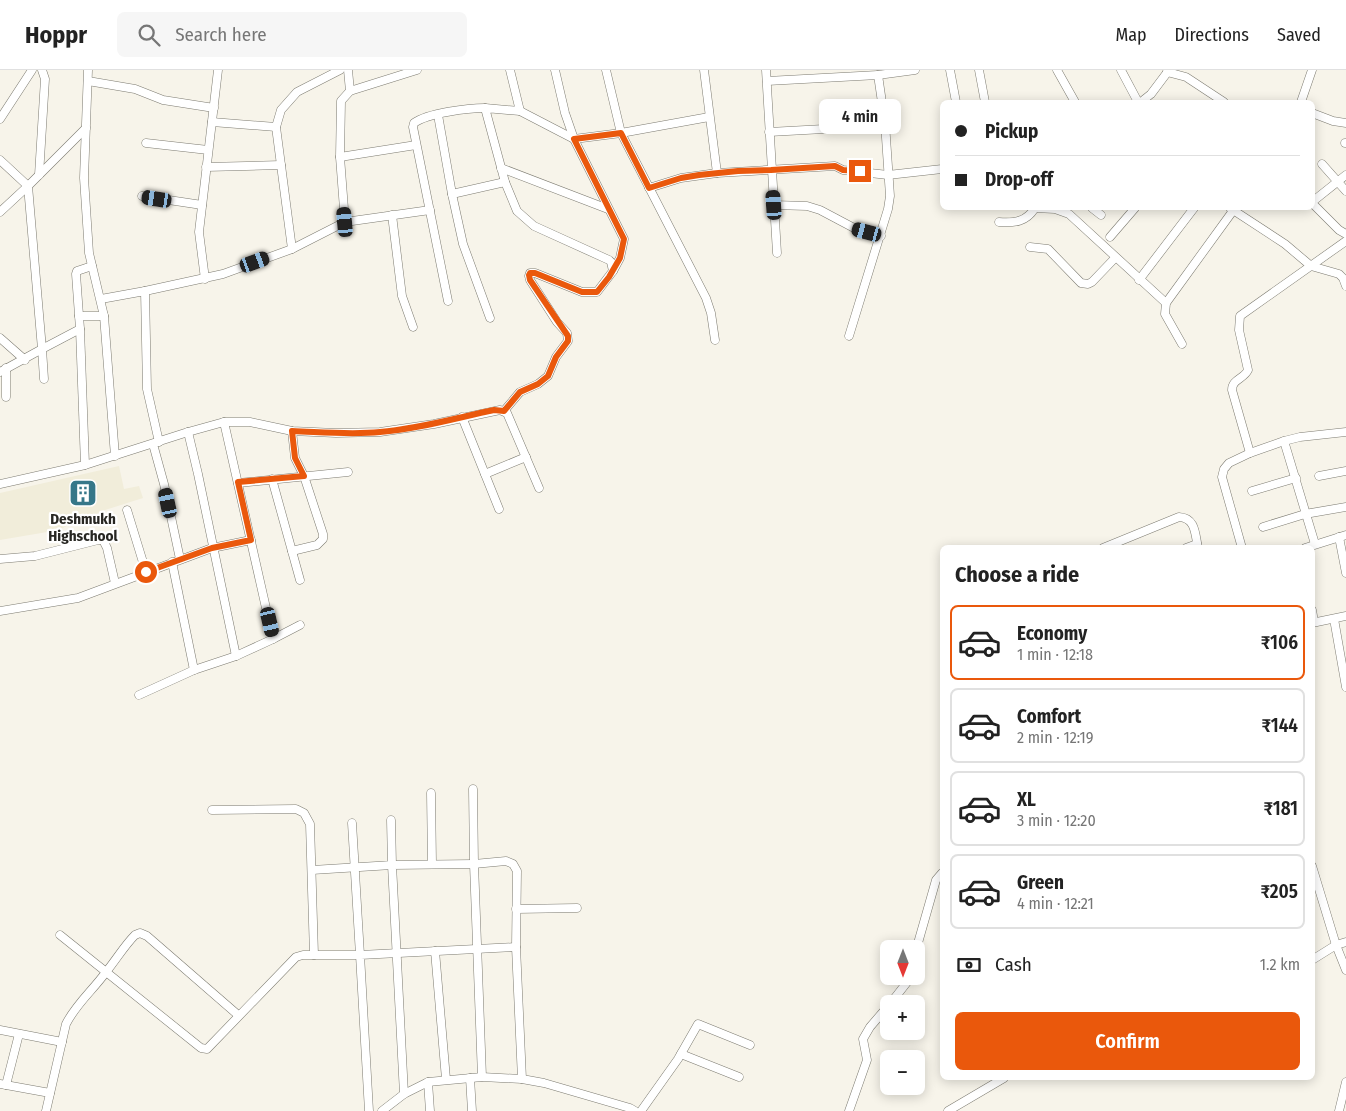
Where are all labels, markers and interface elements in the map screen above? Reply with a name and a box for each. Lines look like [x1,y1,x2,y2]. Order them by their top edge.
search box [117,12,467,57]
text: Hoppr [25,21,87,49]
icon: search [135,21,163,49]
text: Search here [175,23,267,46]
text: Map [1115,24,1147,46]
text: Directions [1175,24,1249,46]
text: Saved [1277,24,1321,46]
callout: 4 min [819,98,901,134]
text: 4 min [842,107,878,126]
text: Pickup [985,120,1038,143]
route end [849,160,871,182]
text: Drop-off [985,168,1053,191]
car [141,189,172,209]
car [765,190,782,220]
car [336,206,353,238]
car [850,221,883,243]
car [238,250,271,274]
building icon: Deshmukh Highschool [68,478,98,508]
car [157,487,178,519]
place label: Deshmukh Highschool [48,510,119,545]
route start [135,561,157,583]
text: Choose a ride [955,561,1079,588]
car [259,606,280,638]
icon: car [957,620,1002,665]
text: Economy [1017,622,1087,645]
text: ₹106 [1261,631,1298,654]
text: 1 min · 12:18 [1017,645,1093,664]
icon: car [957,703,1002,748]
text: Comfort [1017,705,1081,728]
text: ₹144 [1262,714,1298,737]
text: 2 min · 12:19 [1017,728,1094,747]
icon: car [957,786,1002,831]
text: XL [1017,788,1036,811]
text: ₹181 [1263,797,1298,820]
text: 3 min · 12:20 [1017,811,1096,830]
icon: car [957,869,1002,914]
text: Green [1017,871,1064,894]
text: ₹205 [1261,880,1298,903]
text: 4 min · 12:21 [1017,894,1094,913]
north arrow [880,940,925,985]
map controls [880,940,925,1095]
icon: cash [955,951,983,979]
text: Cash [995,953,1032,976]
text: 1.2 km [1260,955,1300,974]
button: + [880,995,925,1040]
button: Confirm [955,1012,1300,1070]
button: − [880,1050,925,1095]

